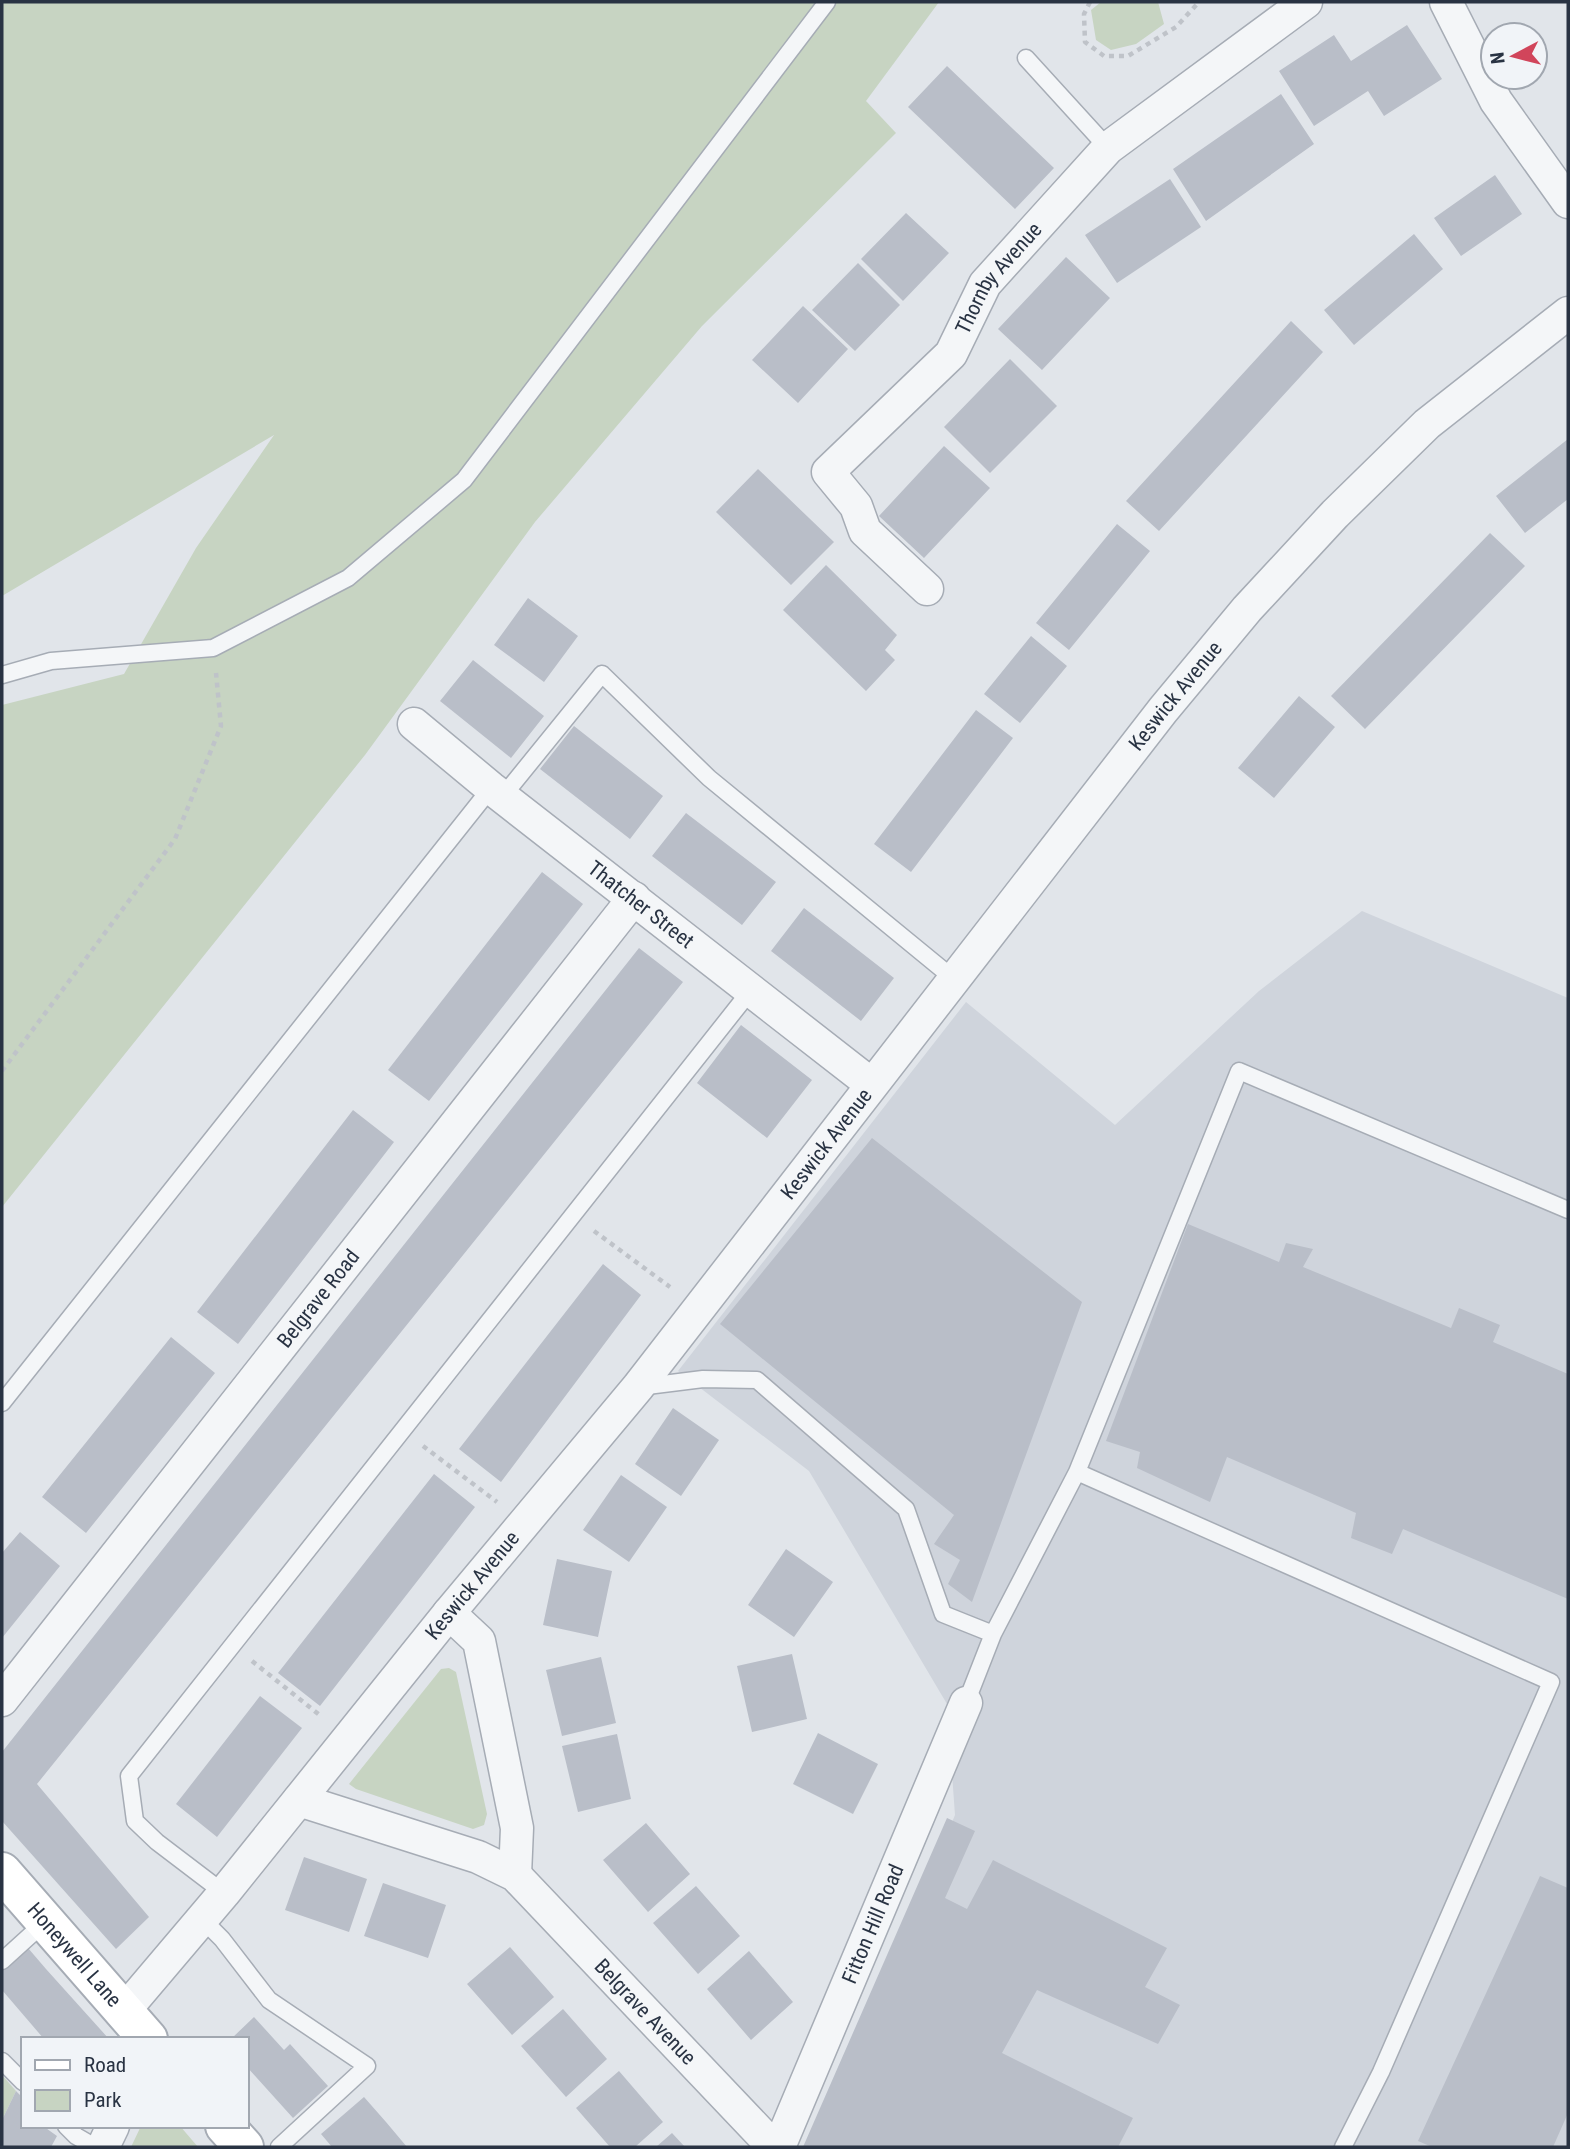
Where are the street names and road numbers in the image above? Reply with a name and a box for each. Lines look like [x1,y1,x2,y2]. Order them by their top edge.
street label: Thornby Avenue [951,218,1047,338]
street label: Keswick Avenue [1124,636,1227,755]
street label: Thatcher Street [583,856,698,953]
street label: Keswick Avenue [776,1084,877,1204]
street label: Belgrave Road [272,1245,364,1352]
street label: Keswick Avenue [420,1526,524,1644]
street label: Fitton Hill Road [837,1861,909,1987]
street label: Honeywell Lane [22,1898,126,2012]
street label: Belgrave Avenue [590,1954,701,2070]

